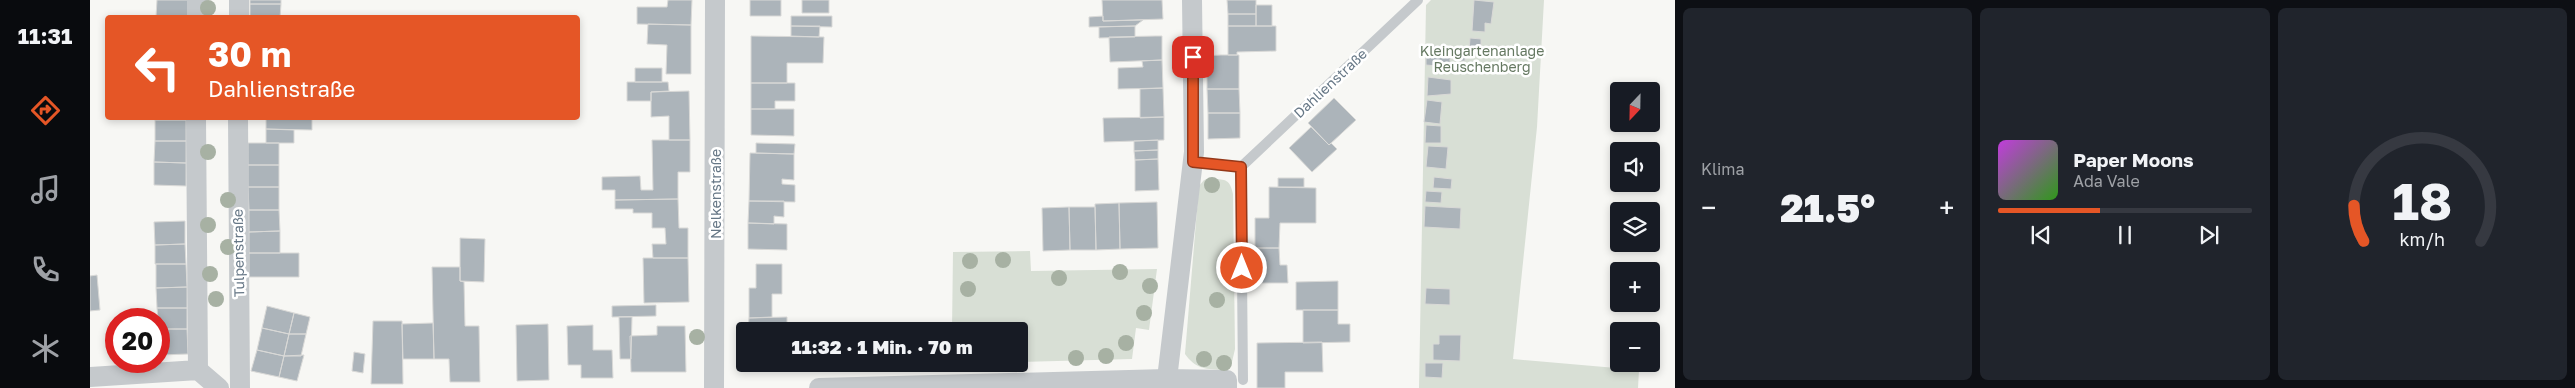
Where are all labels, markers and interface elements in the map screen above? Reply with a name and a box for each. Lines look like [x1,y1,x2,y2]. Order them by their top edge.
text: 11:31 [18,22,72,49]
text: 30 m [208,33,291,75]
icon: left [125,35,190,100]
pin [1172,36,1214,78]
park label: Kleingartenanlage Reuschenberg [1420,42,1544,75]
icon: arrive [1179,43,1207,71]
street label: Dahlienstraße [1290,45,1370,121]
text: Dahlienstraße [208,75,355,102]
north arrow [1610,82,1660,132]
map controls [1610,82,1660,372]
icon: directions [28,93,63,128]
button: sound [1610,142,1660,192]
text: Paper Moons [2073,148,2194,171]
street label: Nelkenstraße [707,149,724,239]
text: Klima [1701,159,1745,179]
text: 18 [2392,169,2452,231]
text: Ada Vale [2073,171,2140,191]
icon: music [28,172,63,207]
text: 21.5° [1780,185,1875,230]
text: − [1701,191,1716,224]
text: + [1939,191,1954,224]
button: layers [1610,202,1660,252]
street label: Tulpenstraße [229,209,247,297]
icon: previous [2027,221,2055,249]
icon: pause [2111,221,2139,249]
icon: next [2195,221,2223,249]
text: km/h [2400,228,2445,250]
position arrow [1215,241,1267,293]
icon: phone [28,252,63,287]
button: + [1610,262,1660,312]
speed limit sign: 20 [105,308,170,373]
button: − [1610,322,1660,372]
icon: climate [28,331,63,366]
text: 11:32 · 1 Min. · 70 m [792,335,972,358]

